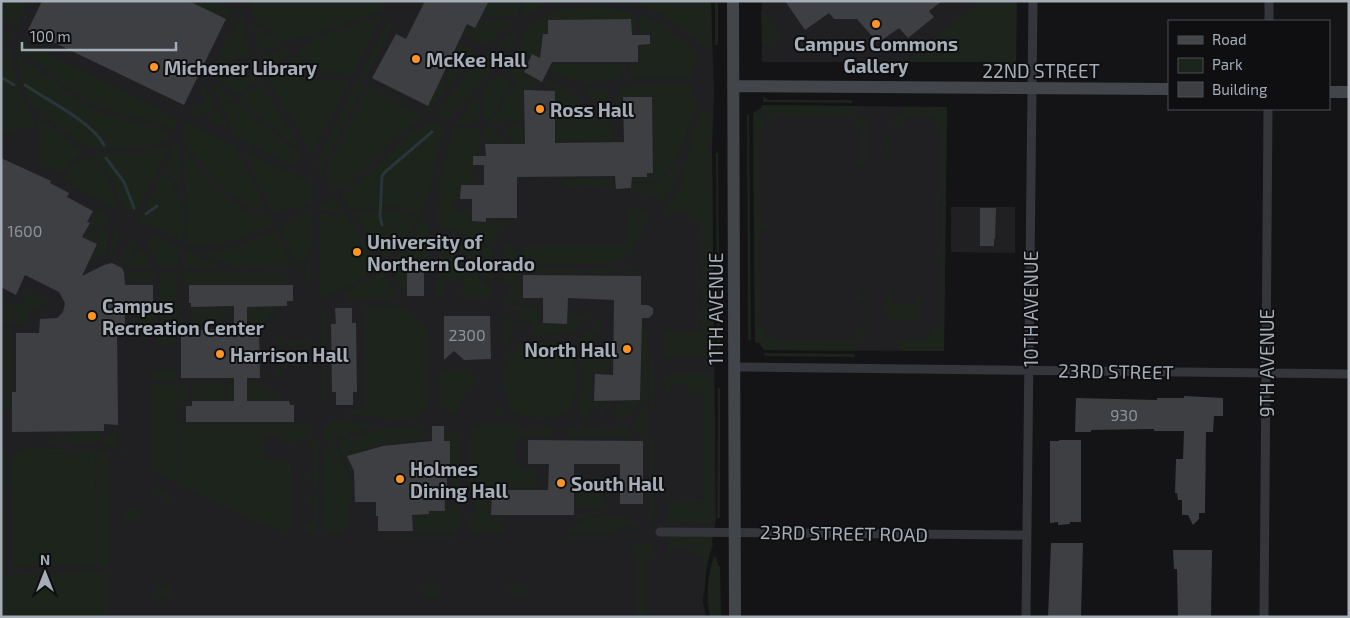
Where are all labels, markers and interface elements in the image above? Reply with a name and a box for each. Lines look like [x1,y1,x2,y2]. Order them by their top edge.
marker: Campus Commons Gallery [870,18,882,30]
scale bar [22,20,176,52]
legend [1168,20,1330,110]
text: 100 m [30,27,71,45]
text: Road [1212,30,1247,48]
place label: Campus Commons Gallery [794,32,958,78]
place label: McKee Hall [426,48,528,71]
marker: McKee Hall [410,53,422,65]
text: Park [1212,55,1243,73]
place label: Michener Library [164,56,317,80]
street label: 22ND STREET [982,59,1100,82]
marker: Michener Library [148,61,160,73]
text: Building [1212,80,1268,98]
place label: Ross Hall [550,98,635,121]
marker: Ross Hall [534,103,546,115]
house number: 1600 [8,221,42,240]
place label: University of Northern Colorado [367,230,535,275]
marker: University of Northern Colorado [351,246,363,258]
street label: 10TH AVENUE [1019,251,1042,367]
street label: 11TH AVENUE [704,253,727,365]
place label: Campus Recreation Center [102,294,264,339]
street label: 9TH AVENUE [1255,309,1278,417]
marker: Campus Recreation Center [86,310,98,322]
house number: 2300 [448,325,486,344]
place label: North Hall [524,338,618,361]
place label: Harrison Hall [230,343,349,366]
marker: North Hall [621,343,633,355]
marker: Harrison Hall [214,348,226,360]
street label: 23RD STREET [1058,358,1174,384]
house number: 930 [1110,405,1138,424]
place label: Holmes Dining Hall [410,457,509,502]
place label: South Hall [571,472,665,495]
marker: Holmes Dining Hall [394,473,406,485]
marker: South Hall [555,477,567,489]
street label: 23RD STREET ROAD [760,520,928,546]
north arrow [20,548,70,598]
text: N [40,551,50,568]

